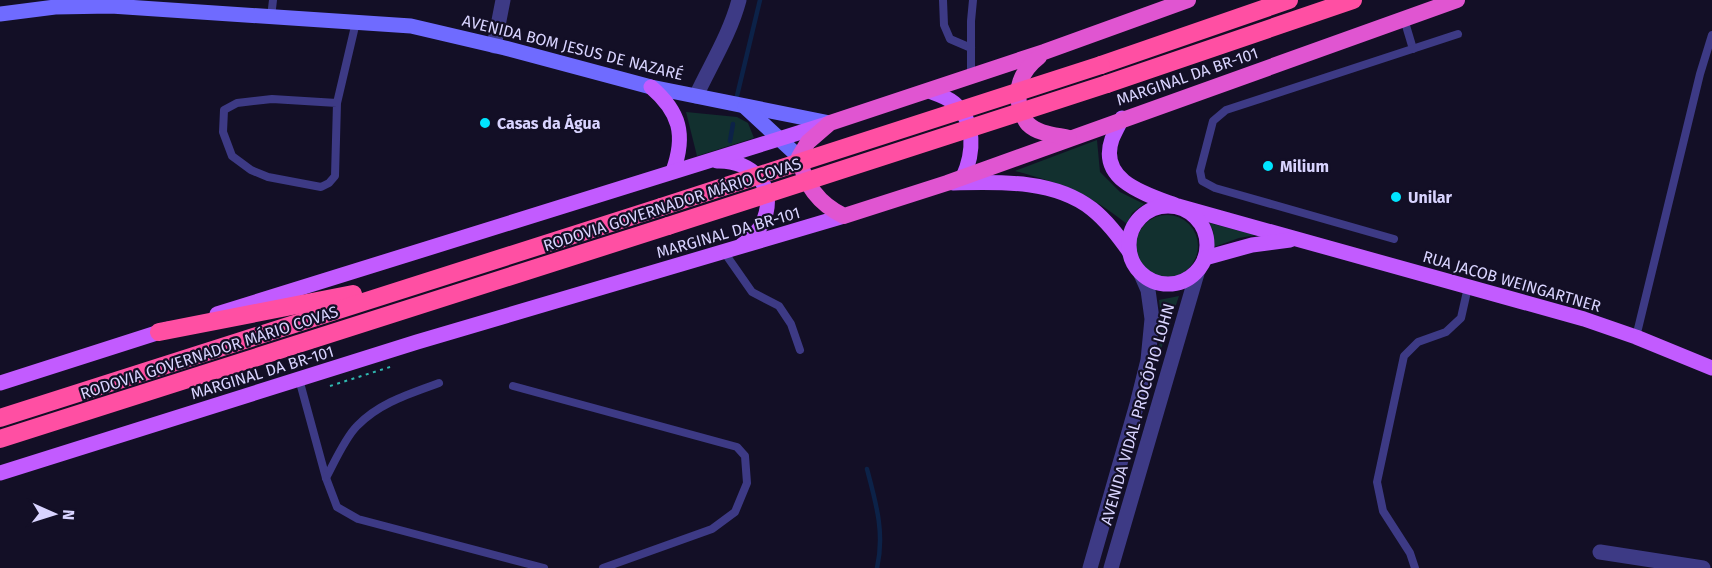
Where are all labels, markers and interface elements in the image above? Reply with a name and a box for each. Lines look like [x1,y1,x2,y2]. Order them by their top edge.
street label: AVENIDA BOM JESUS DE NAZARÉ [460,10,686,84]
street label: MARGINAL DA BR-101 [1114,43,1260,110]
place label: Casas da Água [497,113,601,133]
marker: Casas da Água [478,116,492,130]
street label: RODOVIA GOVERNADOR MÁRIO COVAS [540,153,804,255]
place label: Milium [1280,157,1329,176]
marker: Milium [1261,159,1275,173]
place label: Unilar [1408,188,1453,207]
marker: Unilar [1389,190,1403,204]
street label: MARGINAL DA BR-101 [654,203,802,262]
street label: RUA JACOB WEINGARTNER [1421,247,1603,316]
street label: RODOVIA GOVERNADOR MÁRIO COVAS [77,301,341,403]
street label: AVENIDA VIDAL PROCÓPIO LOHN [1096,301,1178,527]
street label: MARGINAL DA BR-101 [188,342,336,403]
north arrow [24,484,84,544]
text: N [59,509,78,521]

